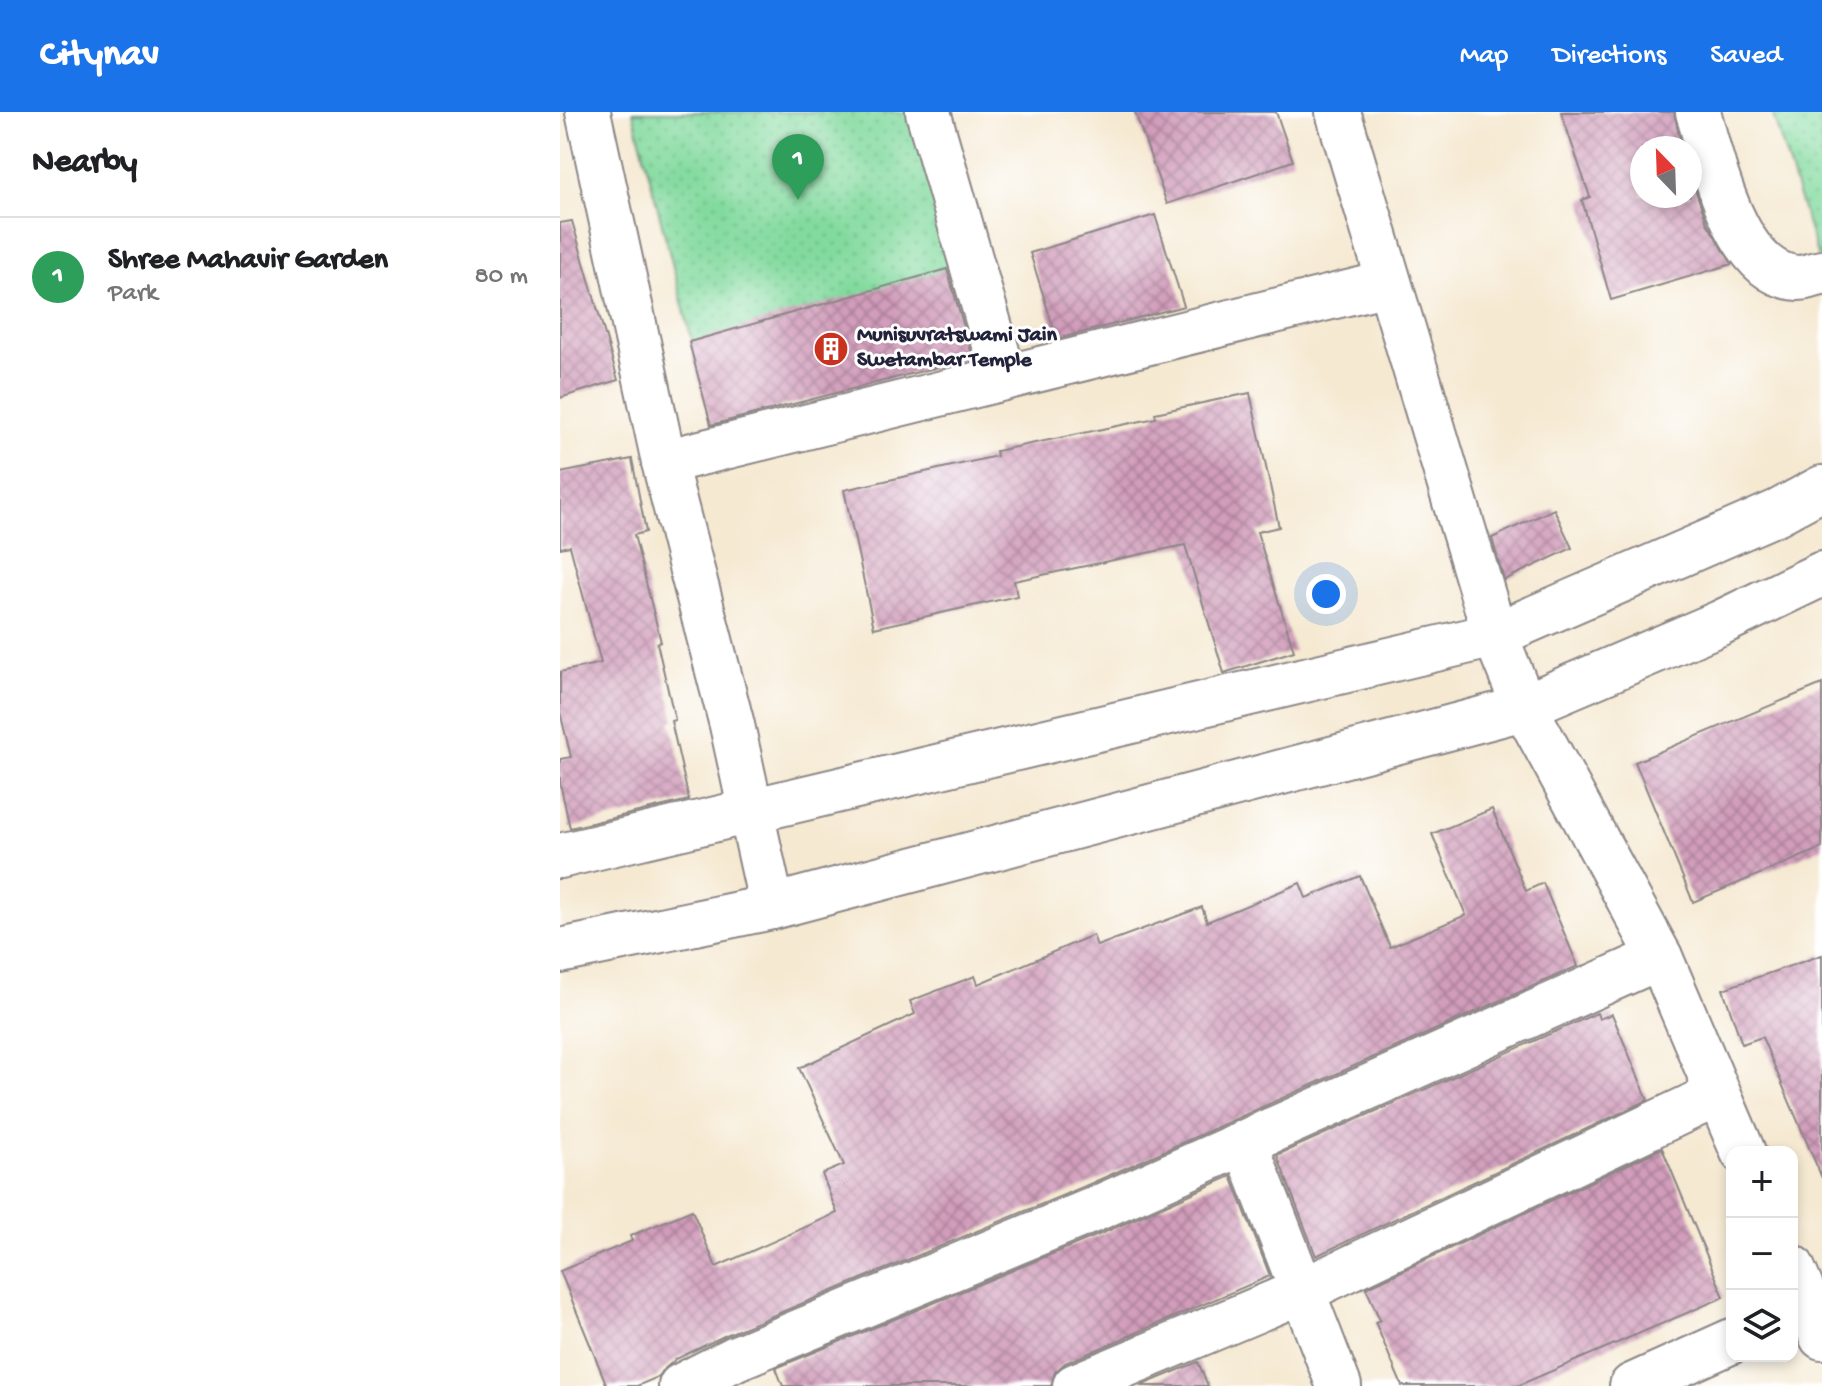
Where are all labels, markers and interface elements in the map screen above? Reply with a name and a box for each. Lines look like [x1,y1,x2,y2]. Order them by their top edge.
text: Citynav [40,34,159,78]
text: Map [1460,40,1508,73]
text: Directions [1552,40,1666,73]
text: Saved [1710,40,1782,73]
pin: 1 [772,134,824,200]
north arrow [1630,136,1702,208]
text: Nearby [32,144,137,184]
text: Shree Mahavir Garden [108,244,388,279]
text: 1 [53,262,63,293]
text: 80 m [474,262,528,293]
text: Park [108,279,158,310]
place label: Munisuvratswami Jain Swetambar Temple [857,323,1058,374]
building icon: Munisuvratswami Jain Swetambar Temple [812,330,850,368]
your location [1306,574,1346,614]
map controls [1726,1146,1798,1362]
button: + [1726,1146,1798,1218]
button: − [1726,1218,1798,1290]
button: layers [1726,1290,1798,1362]

